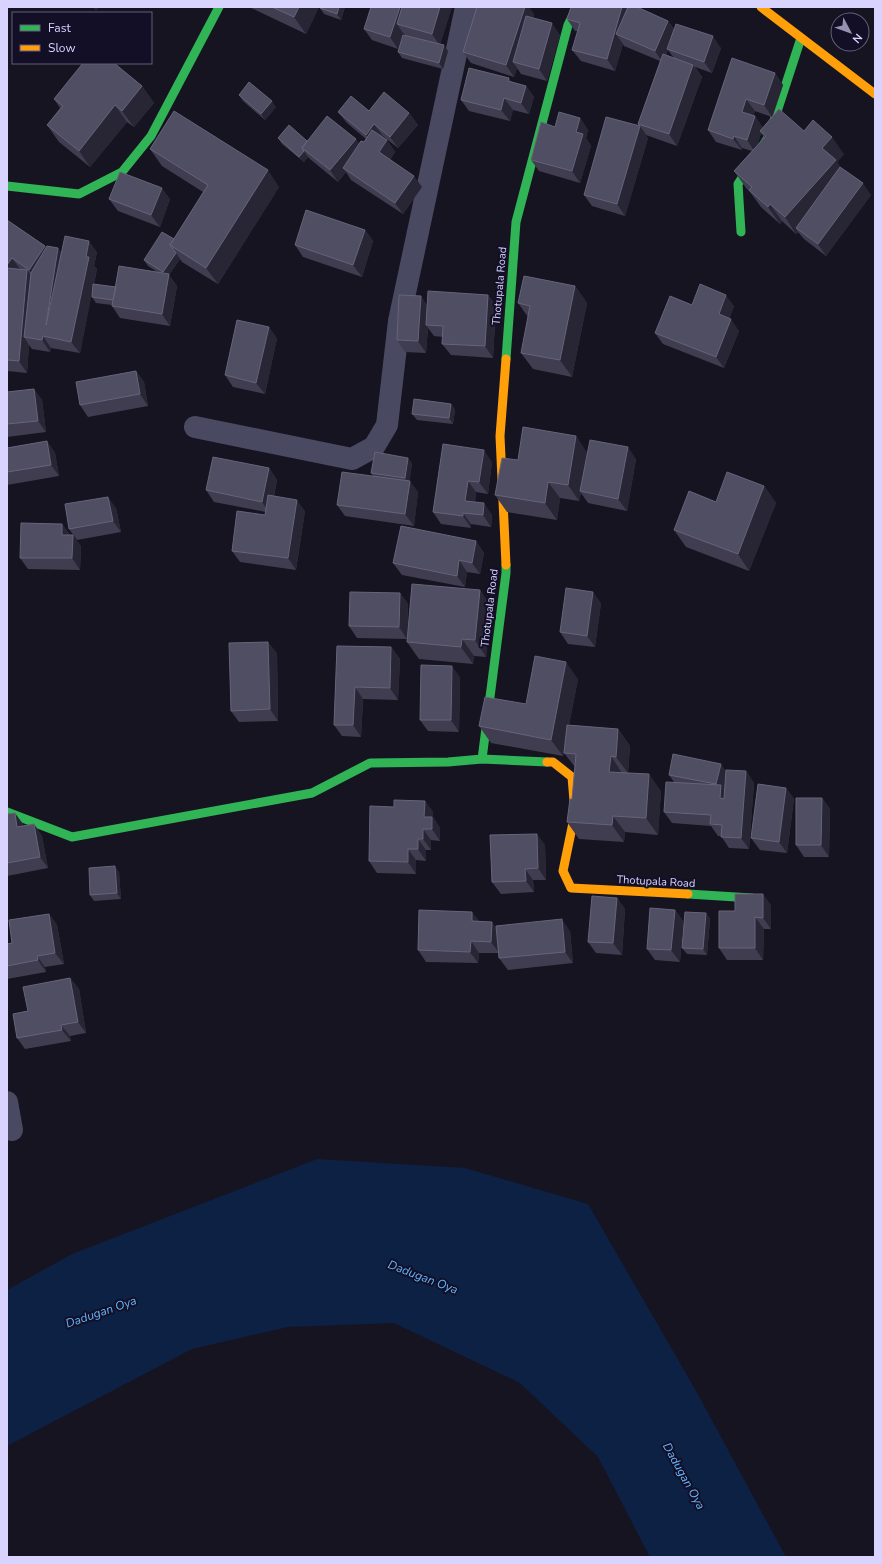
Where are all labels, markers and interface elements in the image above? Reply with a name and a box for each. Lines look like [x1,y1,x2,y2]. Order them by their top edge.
legend [12,12,152,64]
north arrow [830,12,870,52]
text: Fast [48,20,71,36]
text: N [849,30,866,46]
text: Slow [48,40,76,56]
street label: Thotupala Road [489,246,510,326]
street label: Thotupala Road [477,568,502,648]
street label: Thotupala Road [616,872,696,891]
water label: Dadugan Oya [386,1256,460,1298]
water label: Dadugan Oya [63,1292,139,1332]
water label: Dadugan Oya [659,1440,709,1512]

